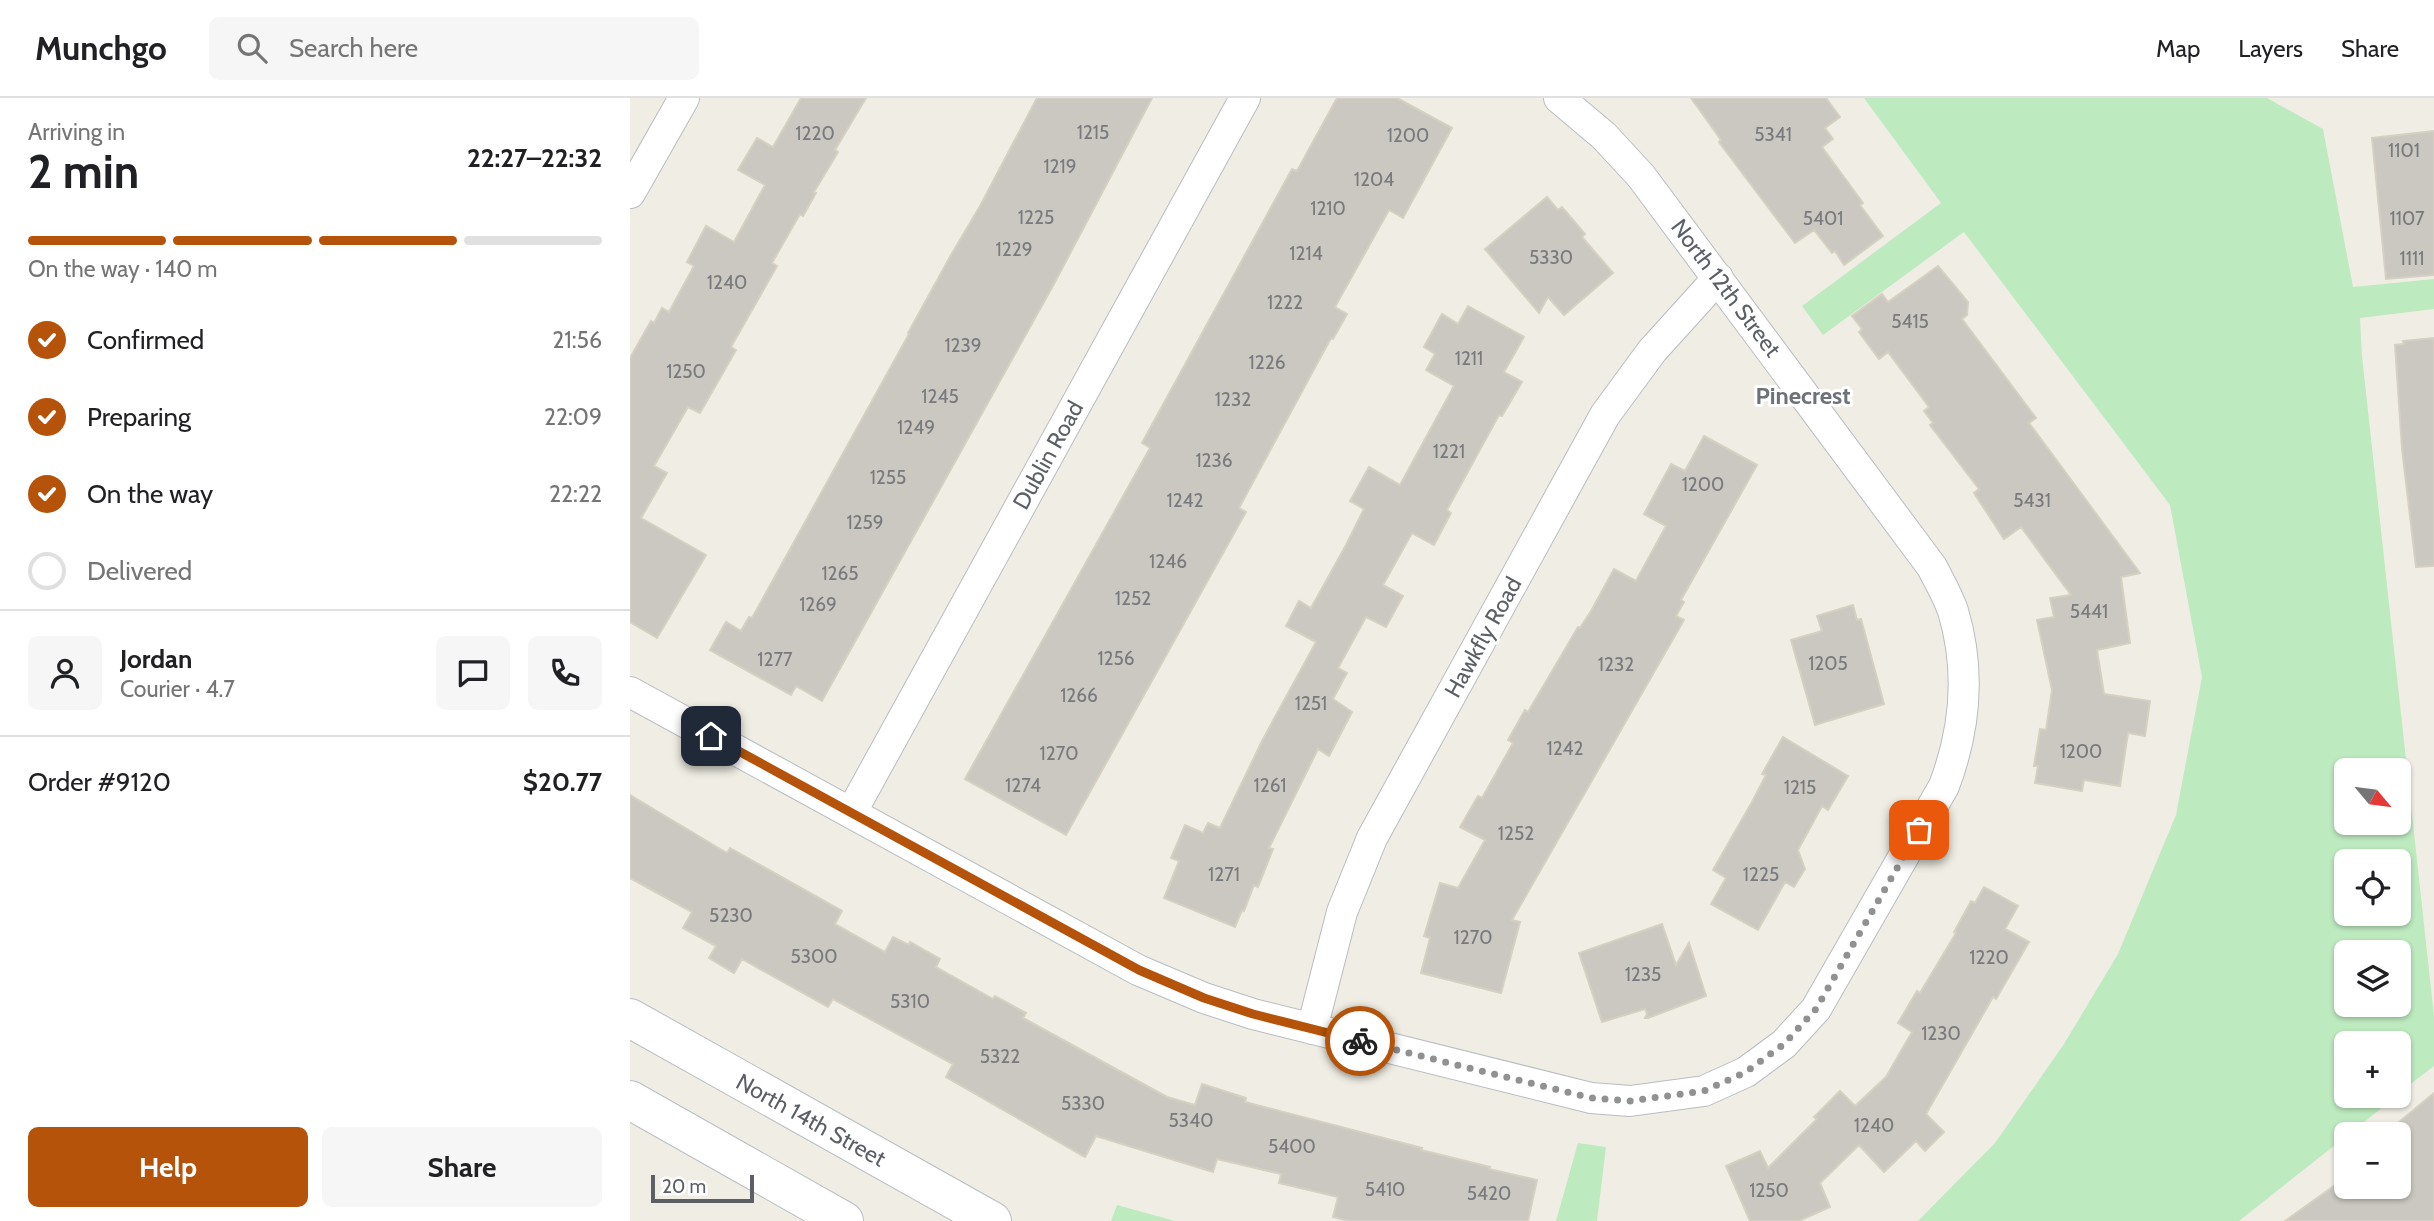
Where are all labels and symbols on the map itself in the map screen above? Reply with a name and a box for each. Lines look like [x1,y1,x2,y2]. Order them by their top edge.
house number: 1215 [1077,121,1109,144]
house number: 1220 [795,122,835,145]
house number: 5341 [1754,123,1792,146]
house number: 1200 [1387,124,1429,147]
house number: 1101 [2388,139,2420,162]
house number: 1219 [1043,155,1077,178]
house number: 1204 [1354,168,1394,191]
house number: 1210 [1310,197,1346,220]
house number: 1225 [1018,206,1054,229]
house number: 5401 [1803,207,1843,230]
house number: 1107 [2390,207,2425,230]
street label: North 12th Street [1665,214,1787,363]
house number: 1229 [996,238,1032,261]
house number: 1214 [1289,242,1323,265]
house number: 5330 [1529,246,1573,269]
house number: 1111 [2400,247,2424,270]
house number: 1240 [707,271,747,294]
house number: 1222 [1267,291,1303,314]
house number: 5415 [1891,310,1929,333]
house number: 1239 [944,334,982,357]
house number: 1211 [1455,347,1483,370]
house number: 1226 [1249,351,1285,374]
house number: 1250 [666,360,706,383]
district label: Pinecrest [1756,381,1850,410]
house number: 1245 [921,385,959,408]
house number: 1232 [1215,388,1251,411]
street label: Dublin Road [1007,396,1089,514]
house number: 1249 [897,416,935,439]
house number: 1221 [1433,440,1465,463]
house number: 1236 [1195,449,1233,472]
house number: 1255 [870,466,906,489]
house number: 1200 [1682,473,1724,496]
house number: 1242 [1166,489,1204,512]
house number: 5431 [2013,489,2051,512]
house number: 1259 [846,511,884,534]
house number: 1246 [1149,550,1187,573]
house number: 1265 [821,562,859,585]
street label: Hawkfly Road [1438,572,1528,702]
house number: 1252 [1115,587,1151,610]
house number: 1269 [799,593,837,616]
house number: 5441 [2070,600,2108,623]
house number: 1256 [1097,647,1135,670]
house number: 1277 [757,648,793,671]
house number: 1205 [1808,652,1848,675]
house number: 1232 [1598,653,1634,676]
house number: 1266 [1060,684,1098,707]
house number: 1251 [1295,692,1327,715]
pin [681,706,741,766]
house number: 1242 [1546,737,1584,760]
house number: 1200 [2060,740,2102,763]
house number: 1270 [1040,742,1078,765]
north arrow [2334,758,2412,835]
house number: 1274 [1005,774,1041,797]
house number: 1261 [1254,774,1286,797]
house number: 1215 [1784,776,1816,799]
pin [1889,800,1949,860]
house number: 1252 [1498,822,1534,845]
house number: 1271 [1208,863,1240,886]
house number: 1225 [1743,863,1779,886]
house number: 5230 [709,904,753,927]
house number: 1270 [1454,926,1492,949]
house number: 5300 [790,945,838,968]
house number: 1220 [1969,946,2009,969]
house number: 1235 [1625,963,1661,986]
house number: 5310 [890,990,930,1013]
courier [1325,1006,1395,1076]
house number: 1230 [1921,1022,1961,1045]
house number: 5322 [980,1045,1020,1068]
street label: North 14th Street [731,1067,891,1173]
house number: 5330 [1061,1092,1105,1115]
house number: 5340 [1169,1109,1213,1132]
house number: 1240 [1854,1114,1894,1137]
house number: 5400 [1268,1135,1316,1158]
scale bar [651,1172,754,1204]
house number: 5410 [1365,1178,1405,1201]
house number: 1250 [1749,1179,1789,1202]
house number: 5420 [1467,1182,1511,1205]

